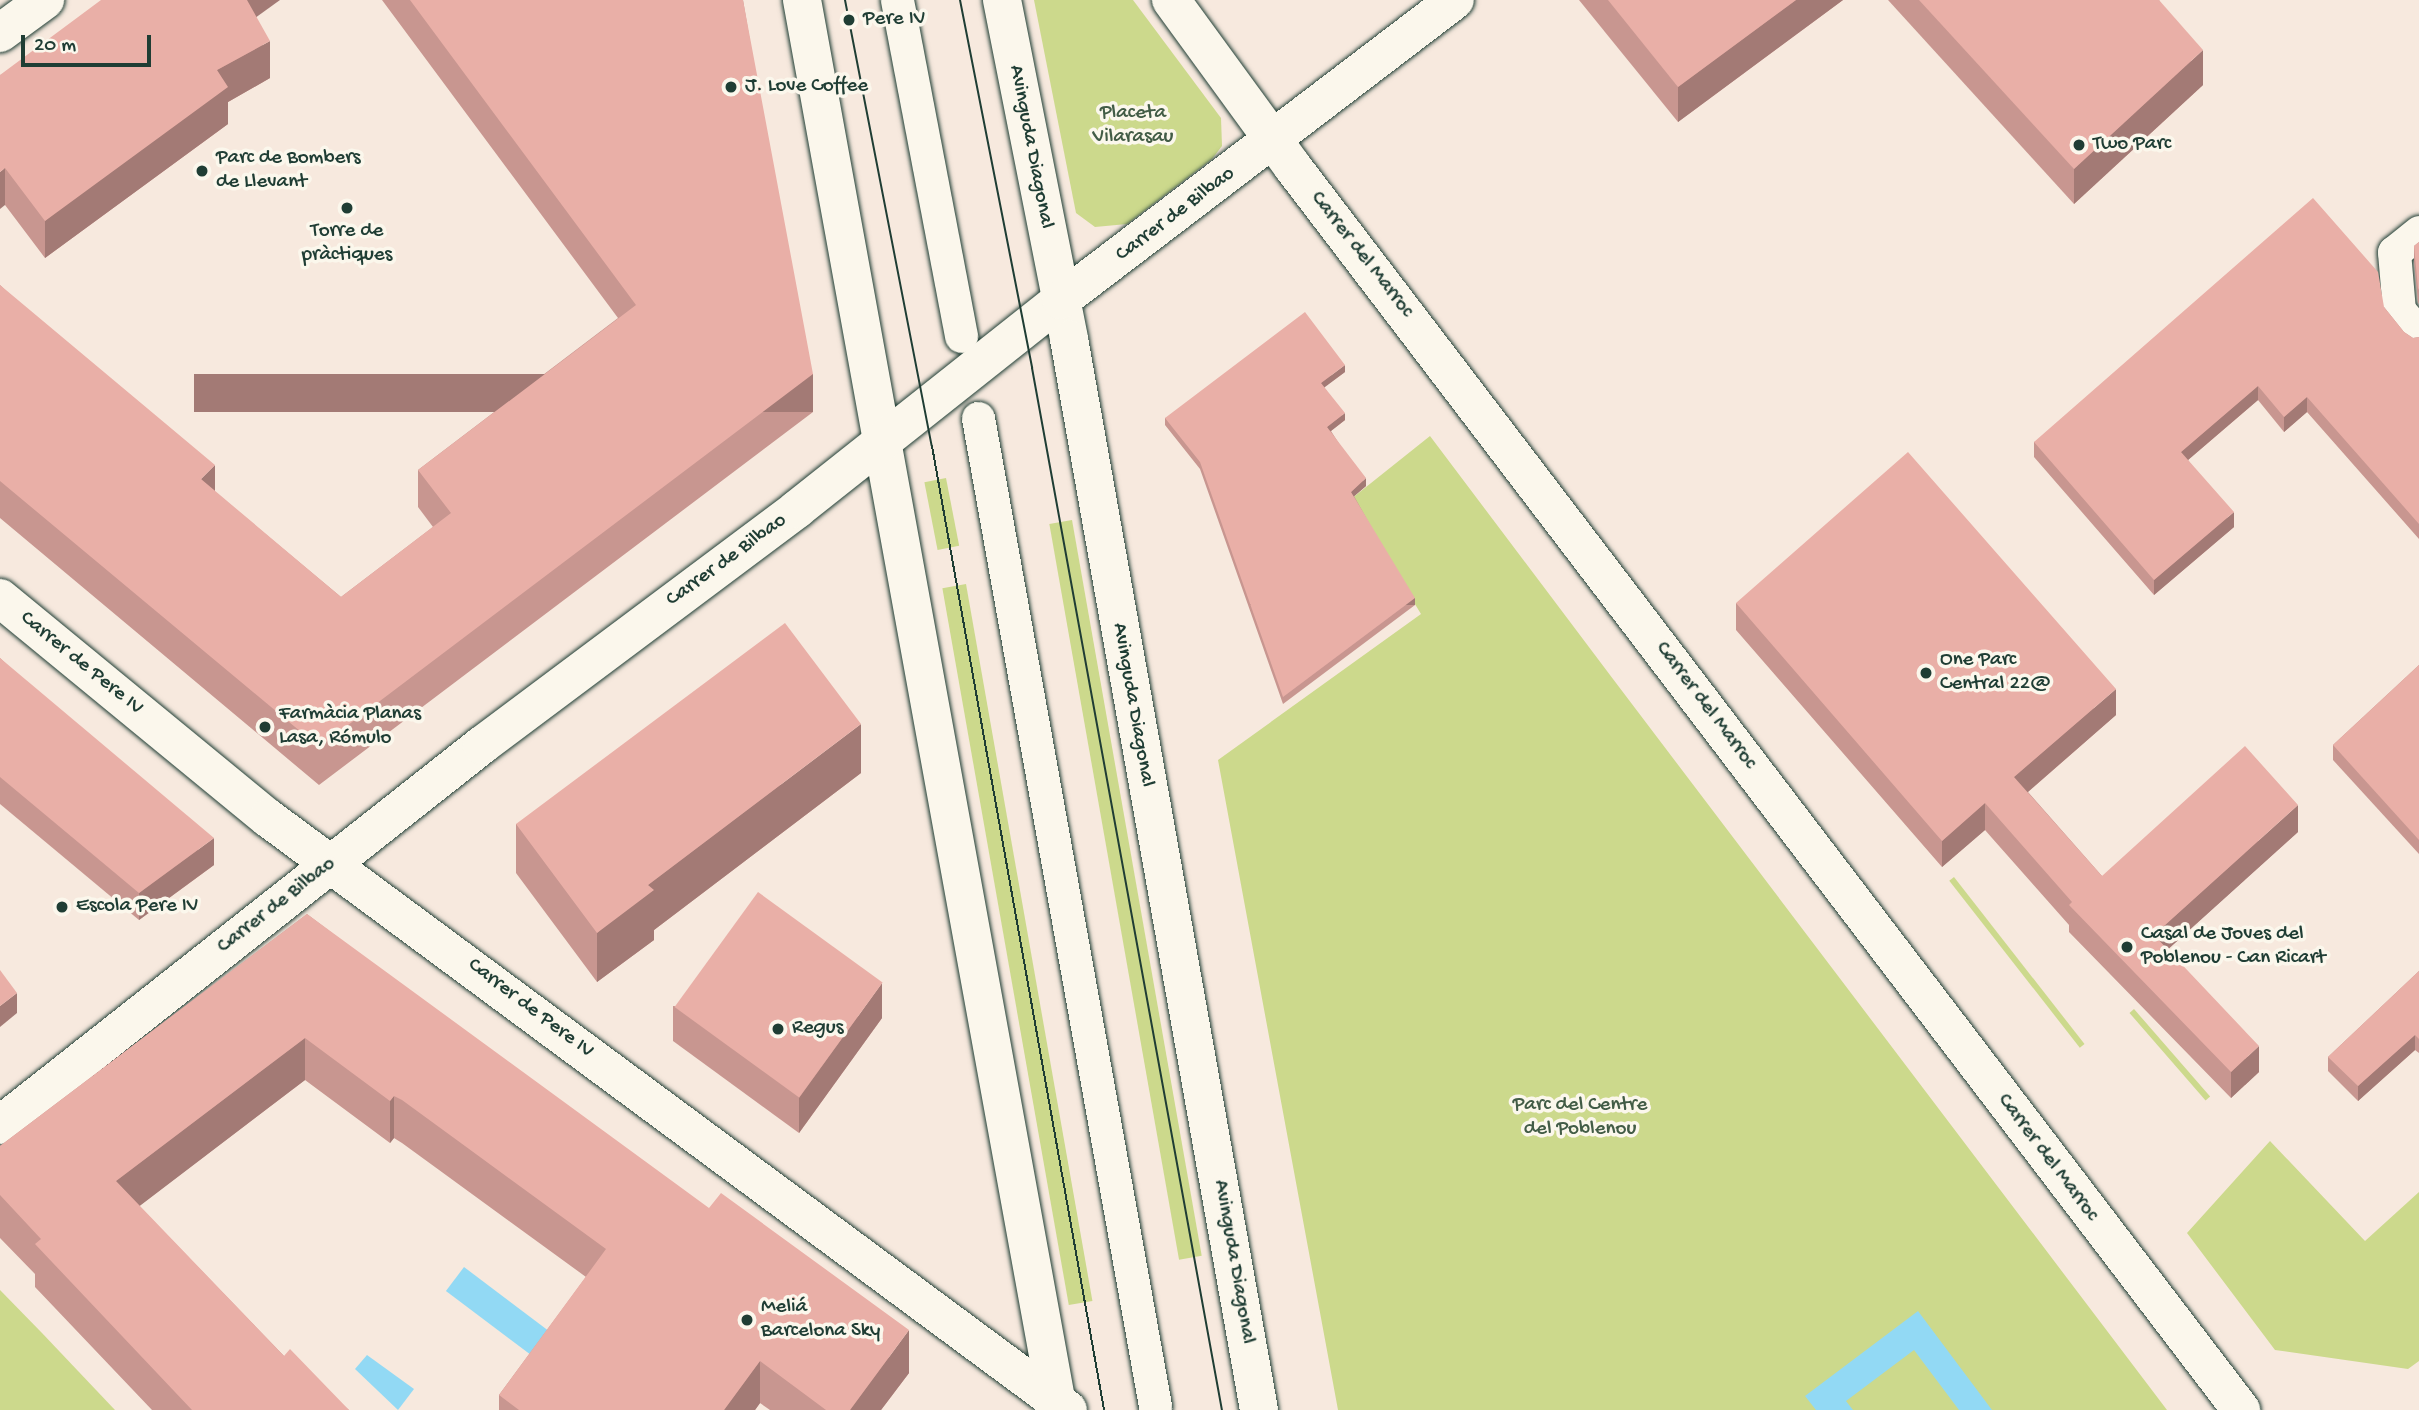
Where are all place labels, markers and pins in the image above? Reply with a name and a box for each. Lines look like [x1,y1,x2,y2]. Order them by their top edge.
place label: Pere IV [863,7,925,33]
marker: Pere IV [841,12,857,28]
place label: J. Love Coffee [745,74,868,100]
marker: J. Love Coffee [723,79,739,95]
place label: Two Parc [2093,132,2171,158]
marker: Two Parc [2071,137,2087,153]
place label: Parc de Bombers de Llevant [216,146,361,196]
marker: Parc de Bombers de Llevant [194,163,210,179]
marker: Torre de pràctiques [339,200,355,216]
place label: Torre de pràctiques [302,219,392,269]
place label: One Parc Central 22@ [1940,648,2051,698]
marker: One Parc Central 22@ [1918,665,1934,681]
place label: Farmàcia Planas Lasa, Rómulo [279,702,421,752]
marker: Farmàcia Planas Lasa, Rómulo [257,719,273,735]
place label: Escola Pere IV [76,894,199,920]
marker: Escola Pere IV [54,899,70,915]
place label: Casal de Joves del Poblenou - Can Ricart [2141,922,2326,972]
marker: Casal de Joves del Poblenou - Can Ricart [2119,939,2135,955]
place label: Regus [792,1016,843,1042]
marker: Regus [770,1021,786,1037]
place label: Meliá Barcelona Sky [761,1295,880,1345]
marker: Meliá Barcelona Sky [739,1312,755,1328]

